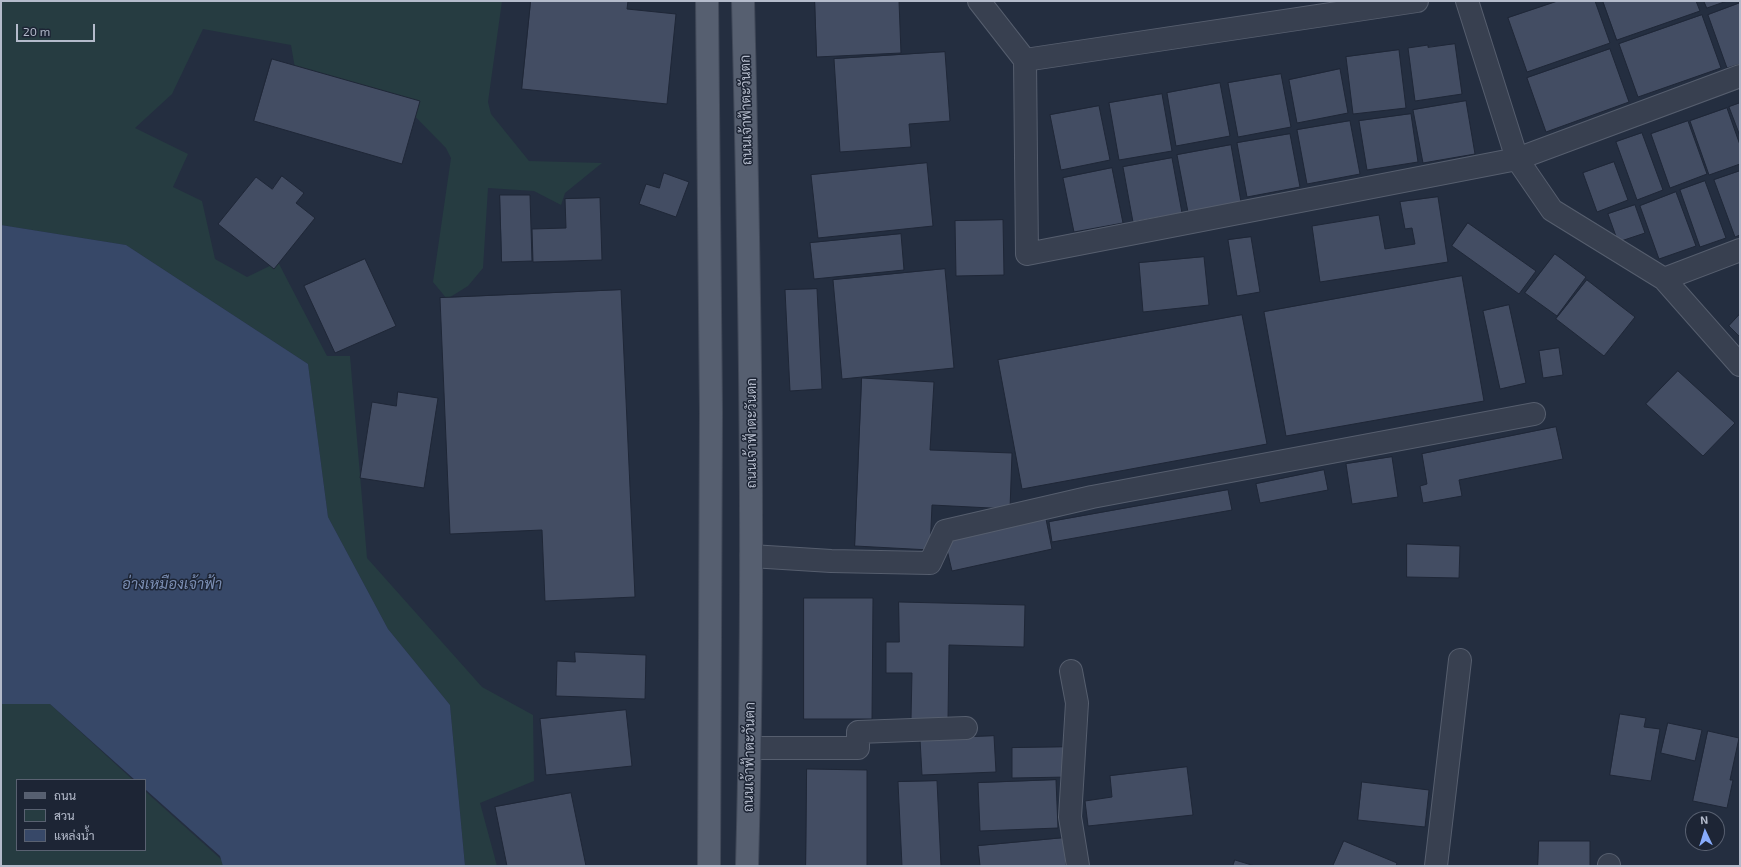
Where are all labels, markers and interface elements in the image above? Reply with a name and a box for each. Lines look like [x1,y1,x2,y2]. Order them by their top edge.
scale bar [18,16,97,42]
text: 20 m [23,24,50,38]
street label: ถนนเจ้าฟ้าตะวันตก [737,55,755,165]
street label: ถนนเจ้าฟ้าตะวันตก [743,378,759,488]
water label: อ่างเหมืองเจ้าฟ้า [122,575,222,593]
street label: ถนนเจ้าฟ้าตะวันตก [740,702,758,812]
legend [16,779,146,851]
text: ถนน [54,788,76,802]
text: สวน [54,808,75,822]
north arrow [1685,811,1725,851]
text: N [1700,813,1709,826]
text: แหล่งน้ำ [54,828,94,842]

